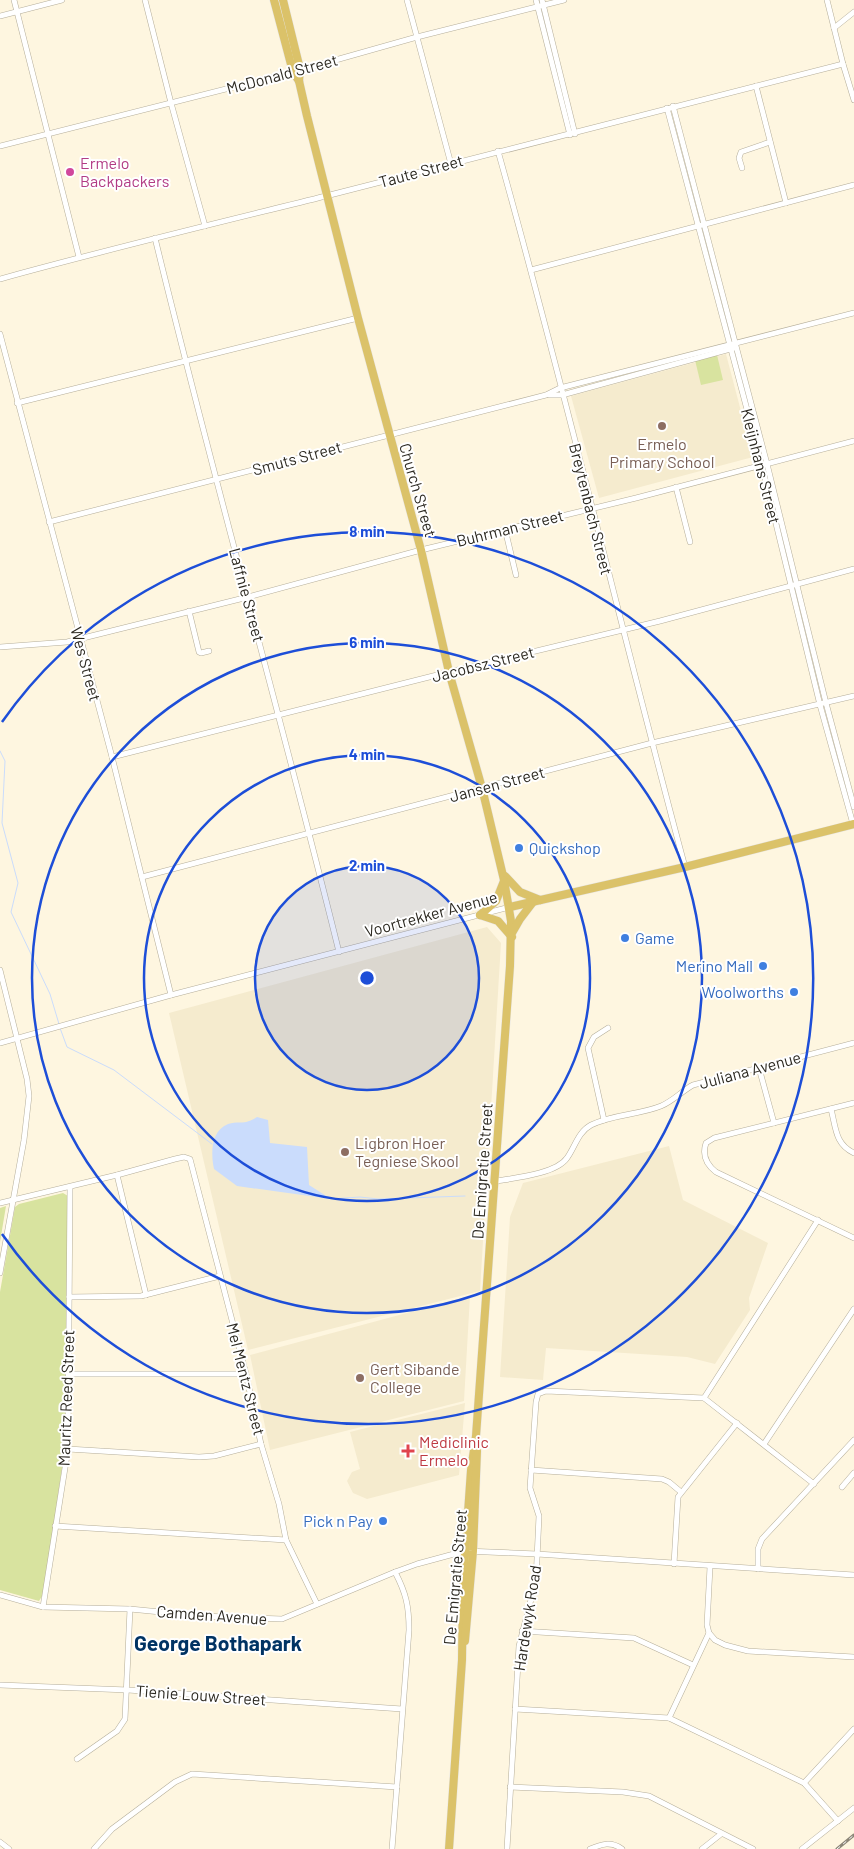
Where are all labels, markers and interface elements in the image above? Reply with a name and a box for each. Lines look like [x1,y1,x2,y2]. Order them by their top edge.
street label: McDonald Street [224,50,340,98]
street label: Taute Street [377,150,465,191]
place label: Ermelo Backpackers [80,153,170,190]
marker: Ermelo Backpackers [64,166,76,178]
street label: Kleijnhans Street [738,406,785,526]
marker: Ermelo Primary School [656,420,668,432]
place label: Ermelo Primary School [610,434,714,471]
street label: Smuts Street [250,436,344,479]
street label: Church Street [396,441,441,539]
street label: Breytenbach Street [566,441,617,577]
street label: Buhrman Street [454,505,565,550]
text: 8 min [349,522,385,540]
street label: Laffnie Street [226,546,269,644]
street label: Wes Street [67,625,106,703]
text: 6 min [349,633,385,651]
street label: Jacobsz Street [430,642,536,685]
text: 4 min [349,745,385,763]
street label: Jansen Street [447,762,547,805]
place label: Quickshop [529,838,601,857]
marker: Quickshop [513,842,525,854]
text: 2 min [349,856,385,874]
street label: Voortrekker Avenue [363,887,499,940]
place label: Game [635,928,675,947]
marker: Game [619,932,631,944]
place label: Merino Mall [676,956,753,975]
marker: Merino Mall [757,960,769,972]
centre of rings [358,969,376,987]
place label: Woolworths [701,982,784,1001]
marker: Woolworths [788,986,800,998]
street label: Juliana Avenue [697,1047,803,1092]
street label: De Emigratie Street [467,1102,496,1240]
place label: Ligbron Hoer Tegniese Skool [355,1133,459,1170]
marker: Ligbron Hoer Tegniese Skool [339,1146,351,1158]
street label: Mel Mentz Street [223,1321,270,1437]
street label: Mauritz Reed Street [54,1329,77,1467]
place label: Gert Sibande College [370,1359,460,1396]
marker: Gert Sibande College [354,1372,366,1384]
place label: Mediclinic Ermelo [419,1432,489,1469]
marker: Mediclinic Ermelo [401,1444,415,1458]
street label: De Emigratie Street [439,1508,470,1646]
place label: Pick n Pay [303,1511,374,1530]
marker: Pick n Pay [377,1515,389,1527]
street label: Hardewyk Road [509,1564,544,1672]
street label: Camden Avenue [156,1601,268,1628]
district label: George Bothapark [134,1630,302,1655]
street label: Tienie Louw Street [135,1680,267,1709]

